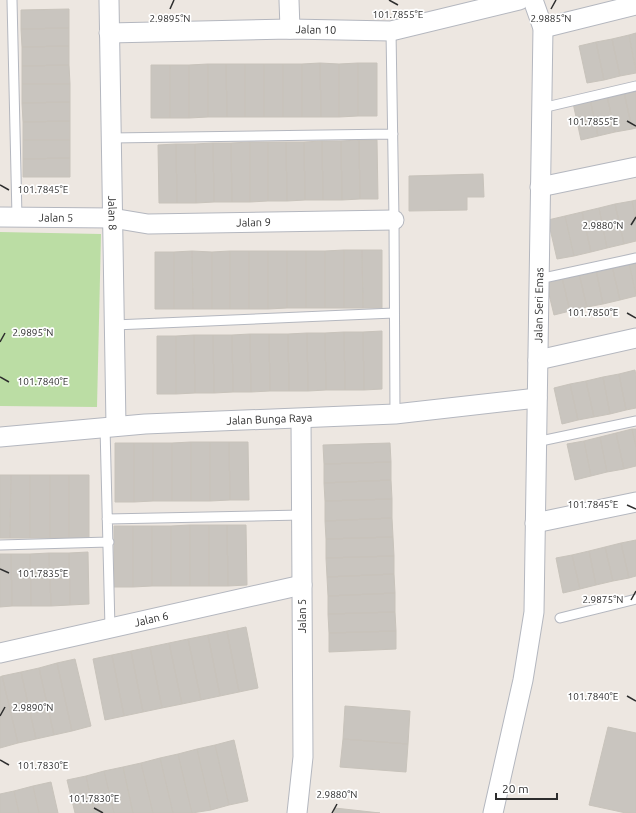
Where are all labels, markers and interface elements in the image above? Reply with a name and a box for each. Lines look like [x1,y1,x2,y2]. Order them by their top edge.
text: 101.7855°E [373,9,424,20]
text: 2.9895°N [149,13,191,24]
text: 2.9885°N [530,13,572,24]
street label: Jalan 10 [295,23,337,36]
text: 101.7855°E [568,116,619,127]
text: 101.7845°E [18,184,69,195]
street label: Jalan 8 [106,196,119,230]
street label: Jalan 5 [39,211,73,224]
street label: Jalan 9 [236,216,271,229]
text: 2.9880°N [582,220,624,231]
street label: Jalan Seri Emas [532,267,545,343]
text: 101.7850°E [568,307,619,318]
text: 2.9895°N [12,327,54,338]
text: 101.7840°E [18,376,69,387]
street label: Jalan Bunga Raya [226,411,313,427]
text: 101.7845°E [568,499,619,510]
text: 101.7835°E [18,568,69,579]
text: 2.9875°N [582,594,624,605]
street label: Jalan 5 [296,599,308,633]
street label: Jalan 6 [133,609,169,629]
text: 101.7840°E [568,691,619,702]
text: 2.9890°N [12,702,54,713]
text: 101.7830°E [18,760,69,771]
scale bar [496,775,557,801]
text: 20 m [502,782,529,795]
text: 2.9880°N [316,789,358,800]
text: 101.7830°E [69,793,120,804]

